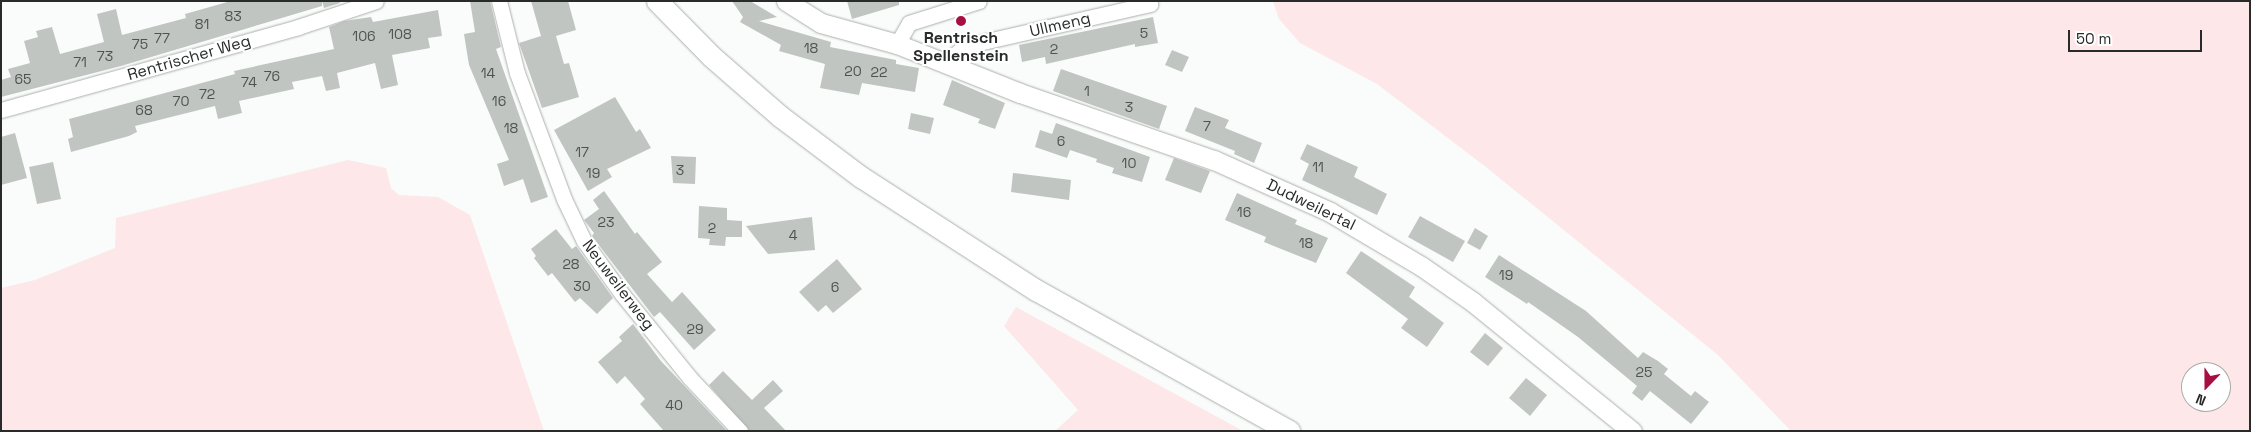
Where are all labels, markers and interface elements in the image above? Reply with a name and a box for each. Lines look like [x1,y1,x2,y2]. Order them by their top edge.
house number: 83 [224,8,242,24]
street label: Ullmeng [1028,9,1092,41]
marker: Rentrisch Spellenstein [955,15,967,27]
house number: 81 [195,16,209,32]
scale bar [2071,20,2205,52]
house number: 5 [1140,25,1148,41]
house number: 108 [388,26,412,42]
house number: 106 [352,28,376,44]
place label: Rentrisch Spellenstein [913,28,1009,66]
text: 50 m [2076,29,2111,48]
house number: 77 [154,30,170,46]
street label: Rentrischer Weg [125,31,253,85]
house number: 75 [132,36,148,52]
house number: 18 [804,40,818,56]
house number: 2 [1050,41,1058,57]
house number: 73 [97,48,113,64]
house number: 71 [73,54,87,70]
house number: 20 [844,63,862,79]
house number: 22 [871,64,887,80]
house number: 14 [481,65,495,81]
house number: 76 [264,68,280,84]
house number: 65 [15,71,31,87]
house number: 74 [241,74,257,90]
house number: 1 [1084,83,1090,99]
house number: 72 [199,86,215,102]
house number: 70 [173,93,189,109]
house number: 16 [492,93,506,109]
house number: 3 [1125,99,1133,115]
house number: 68 [135,102,153,118]
house number: 7 [1203,118,1211,134]
house number: 18 [504,120,518,136]
house number: 6 [1057,133,1065,149]
house number: 17 [575,144,589,160]
house number: 10 [1122,155,1136,171]
house number: 11 [1312,159,1324,175]
house number: 3 [676,162,684,178]
house number: 19 [586,165,600,181]
street label: Dudweilertal [1263,175,1359,235]
house number: 16 [1237,204,1251,220]
house number: 23 [598,214,614,230]
house number: 2 [708,220,716,236]
house number: 4 [789,227,797,243]
house number: 18 [1299,235,1313,251]
street label: Neuweilerweg [578,236,658,334]
house number: 28 [562,256,580,272]
house number: 19 [1499,267,1513,283]
house number: 30 [573,278,591,294]
house number: 6 [831,279,839,295]
house number: 29 [687,321,703,337]
north arrow [2181,362,2231,412]
house number: 25 [1636,364,1652,380]
text: N [2193,390,2208,410]
house number: 40 [665,397,683,413]

